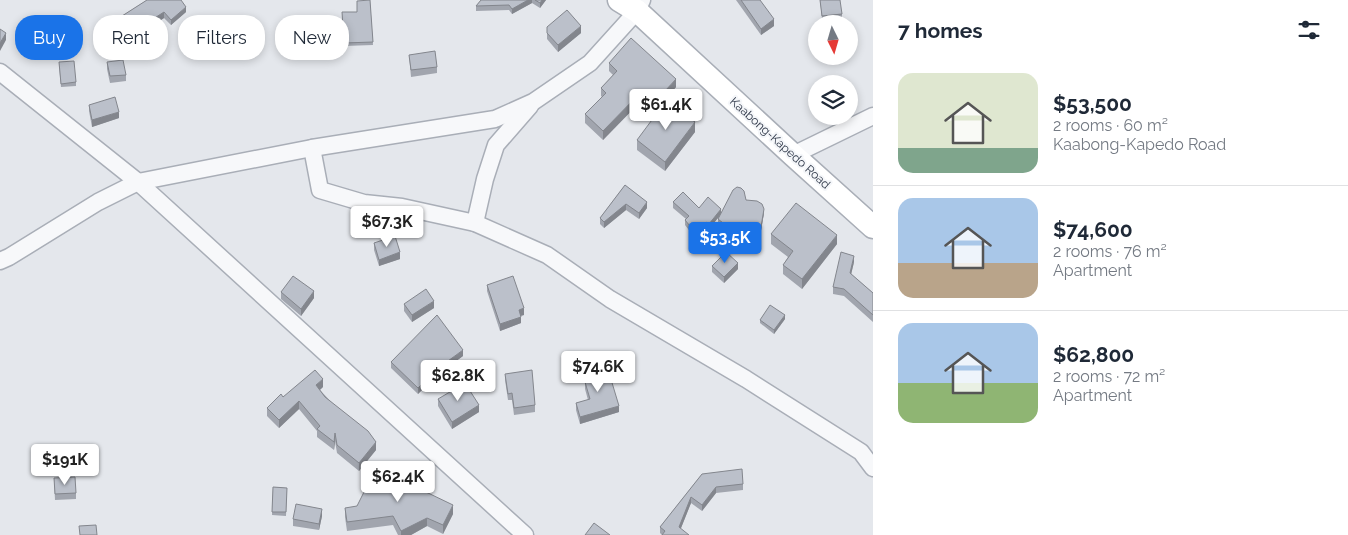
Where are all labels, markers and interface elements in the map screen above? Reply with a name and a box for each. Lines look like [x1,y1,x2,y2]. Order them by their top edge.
chip: Buy [15,15,83,60]
chip: Rent [93,15,168,60]
chip: Filters [178,15,265,60]
chip: New [275,15,349,60]
north arrow [808,15,858,65]
map controls [808,15,858,125]
icon: filters [1295,16,1323,44]
text: 7 homes [898,18,983,43]
button: layers [808,75,858,125]
pin: $61.4K [625,88,707,131]
text: $53,500 [1053,91,1132,116]
icon: home [938,93,998,153]
street label: Kaabong-Kapedo Road [727,94,833,192]
text: $61.4K [640,95,692,114]
text: 2 rooms · 60 m² [1053,116,1168,135]
text: Kaabong-Kapedo Road [1053,135,1226,154]
pin: $67.3K [346,206,428,248]
text: $67.3K [361,212,413,231]
text: $74,600 [1053,217,1133,242]
icon: home [938,218,998,278]
pin: $53.5K [684,222,766,264]
text: $53.5K [699,228,751,247]
text: 2 rooms · 76 m² [1053,242,1167,261]
text: Apartment [1053,261,1132,280]
text: $62,800 [1053,342,1134,367]
icon: home [938,343,998,403]
pin: $74.6K [557,350,639,393]
text: $74.6K [572,357,624,376]
pin: $62.8K [417,360,499,402]
text: $62.8K [432,366,484,385]
text: 2 rooms · 72 m² [1053,367,1165,386]
text: Apartment [1053,386,1132,405]
pin: $191K [30,444,100,486]
text: $191K [42,450,88,469]
pin: $62.4K [357,460,439,503]
text: $62.4K [372,467,424,486]

